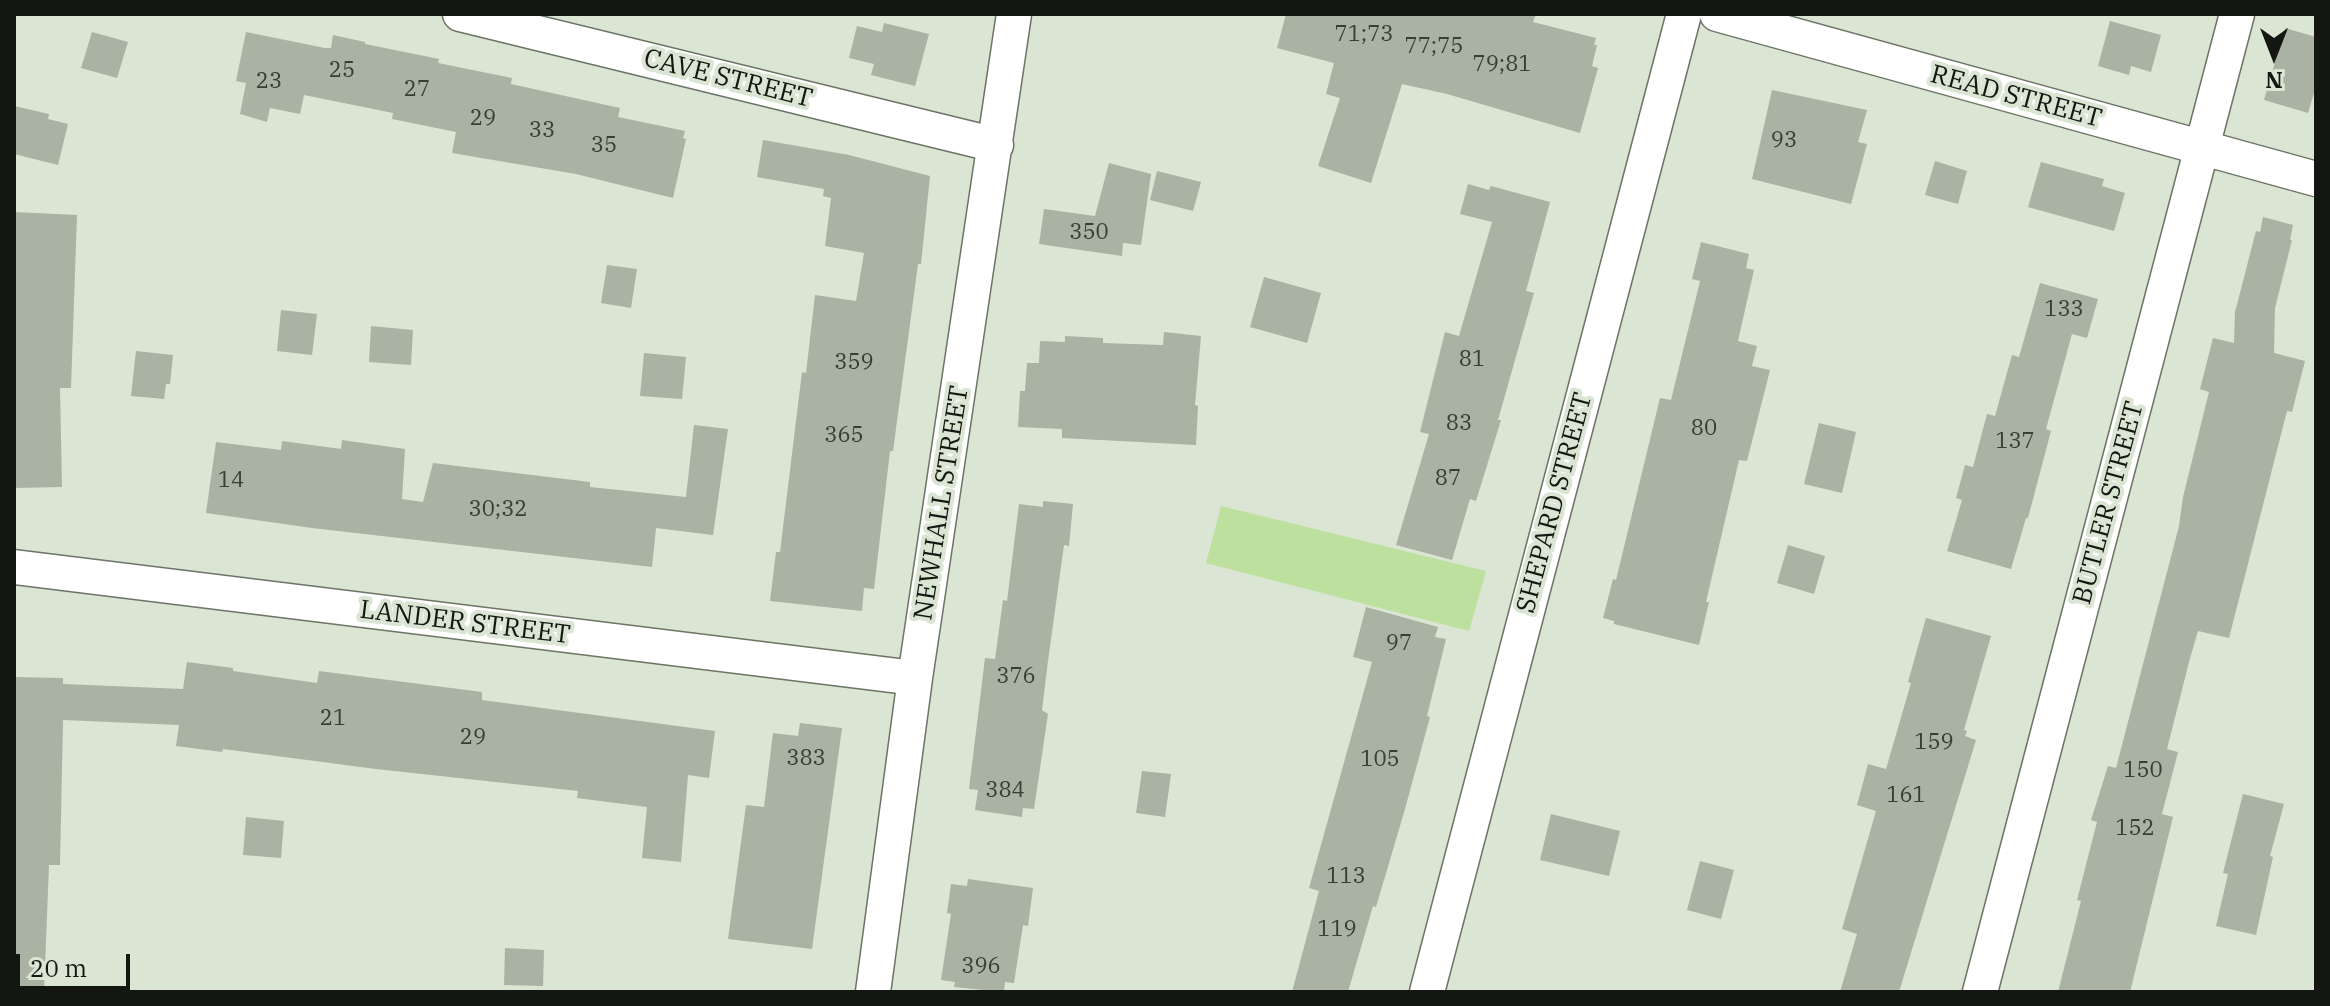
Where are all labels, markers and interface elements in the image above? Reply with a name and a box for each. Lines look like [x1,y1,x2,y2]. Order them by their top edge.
north arrow [2234,16,2314,96]
house number: 71;73 [1334,22,1394,48]
house number: 77;75 [1404,34,1464,60]
street label: CAVE STREET [640,43,816,115]
house number: 79;81 [1472,52,1532,78]
house number: 25 [329,58,355,84]
street label: READ STREET [1927,59,2105,135]
text: N [2265,66,2283,95]
house number: 23 [256,69,282,95]
house number: 27 [404,77,430,103]
house number: 29 [470,106,496,132]
house number: 33 [529,118,555,144]
house number: 93 [1771,128,1797,154]
house number: 35 [591,133,617,159]
house number: 350 [1069,220,1109,246]
house number: 133 [2044,297,2084,323]
house number: 81 [1459,347,1485,373]
house number: 359 [834,350,874,376]
street label: NEWHALL STREET [908,384,976,622]
street label: SHEPARD STREET [1511,389,1599,617]
street label: BUTLER STREET [2067,398,2151,608]
house number: 83 [1446,411,1472,437]
house number: 80 [1691,416,1717,442]
house number: 365 [824,423,864,449]
house number: 137 [1995,429,2035,455]
house number: 87 [1435,466,1461,492]
house number: 14 [218,468,244,494]
house number: 30;32 [468,497,528,523]
street label: LANDER STREET [358,595,572,651]
house number: 97 [1386,631,1412,657]
house number: 376 [996,664,1036,690]
house number: 21 [320,706,346,732]
house number: 29 [460,725,486,751]
house number: 159 [1914,730,1954,756]
house number: 383 [786,746,826,772]
house number: 105 [1360,747,1400,773]
house number: 150 [2123,758,2163,784]
house number: 384 [985,778,1025,804]
house number: 161 [1886,783,1926,809]
house number: 152 [2115,816,2155,842]
house number: 113 [1326,864,1366,890]
house number: 119 [1317,917,1357,943]
scale bar [20,938,134,988]
text: 20 m [30,952,87,984]
house number: 396 [961,954,1001,980]

